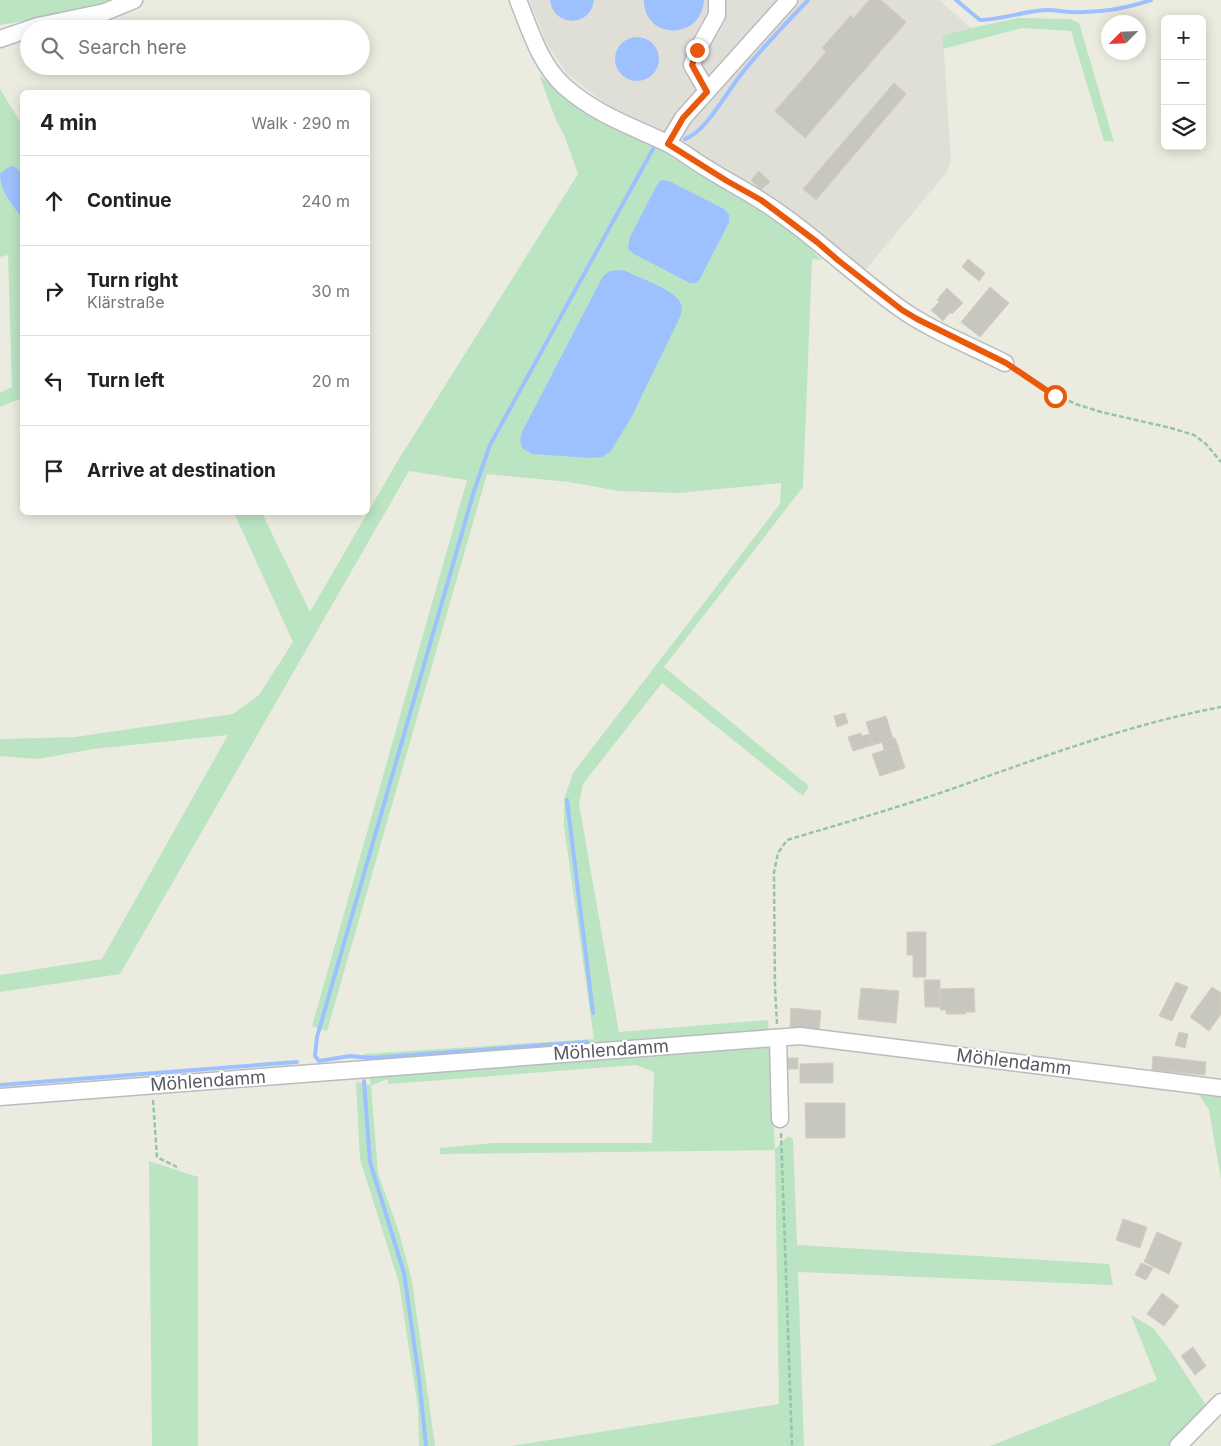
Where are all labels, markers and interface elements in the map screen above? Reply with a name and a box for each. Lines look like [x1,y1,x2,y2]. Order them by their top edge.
north arrow [1101,15,1146,60]
map controls [1161,15,1206,150]
button: + [1161,15,1206,60]
search box [20,20,370,75]
icon: search [38,34,66,62]
text: Search here [78,36,187,59]
route end [686,39,709,62]
button: − [1161,60,1206,105]
button: layers [1161,105,1206,150]
text: 4 min [40,110,97,135]
text: Walk · 290 m [252,113,350,133]
icon: ahead [40,187,68,215]
text: Continue [87,189,172,212]
text: 240 m [302,191,350,211]
text: Turn right [87,269,178,292]
icon: right [40,277,68,305]
text: 30 m [312,281,350,301]
text: Klärstraße [87,292,165,312]
icon: left [40,367,68,395]
text: Turn left [87,369,165,392]
text: 20 m [312,371,350,391]
route start [1044,385,1067,408]
icon: arrive [40,457,68,485]
text: Arrive at destination [87,459,276,482]
street label: Möhlendamm [552,1035,669,1064]
street label: Möhlendamm [955,1044,1073,1079]
street label: Möhlendamm [149,1066,266,1095]

